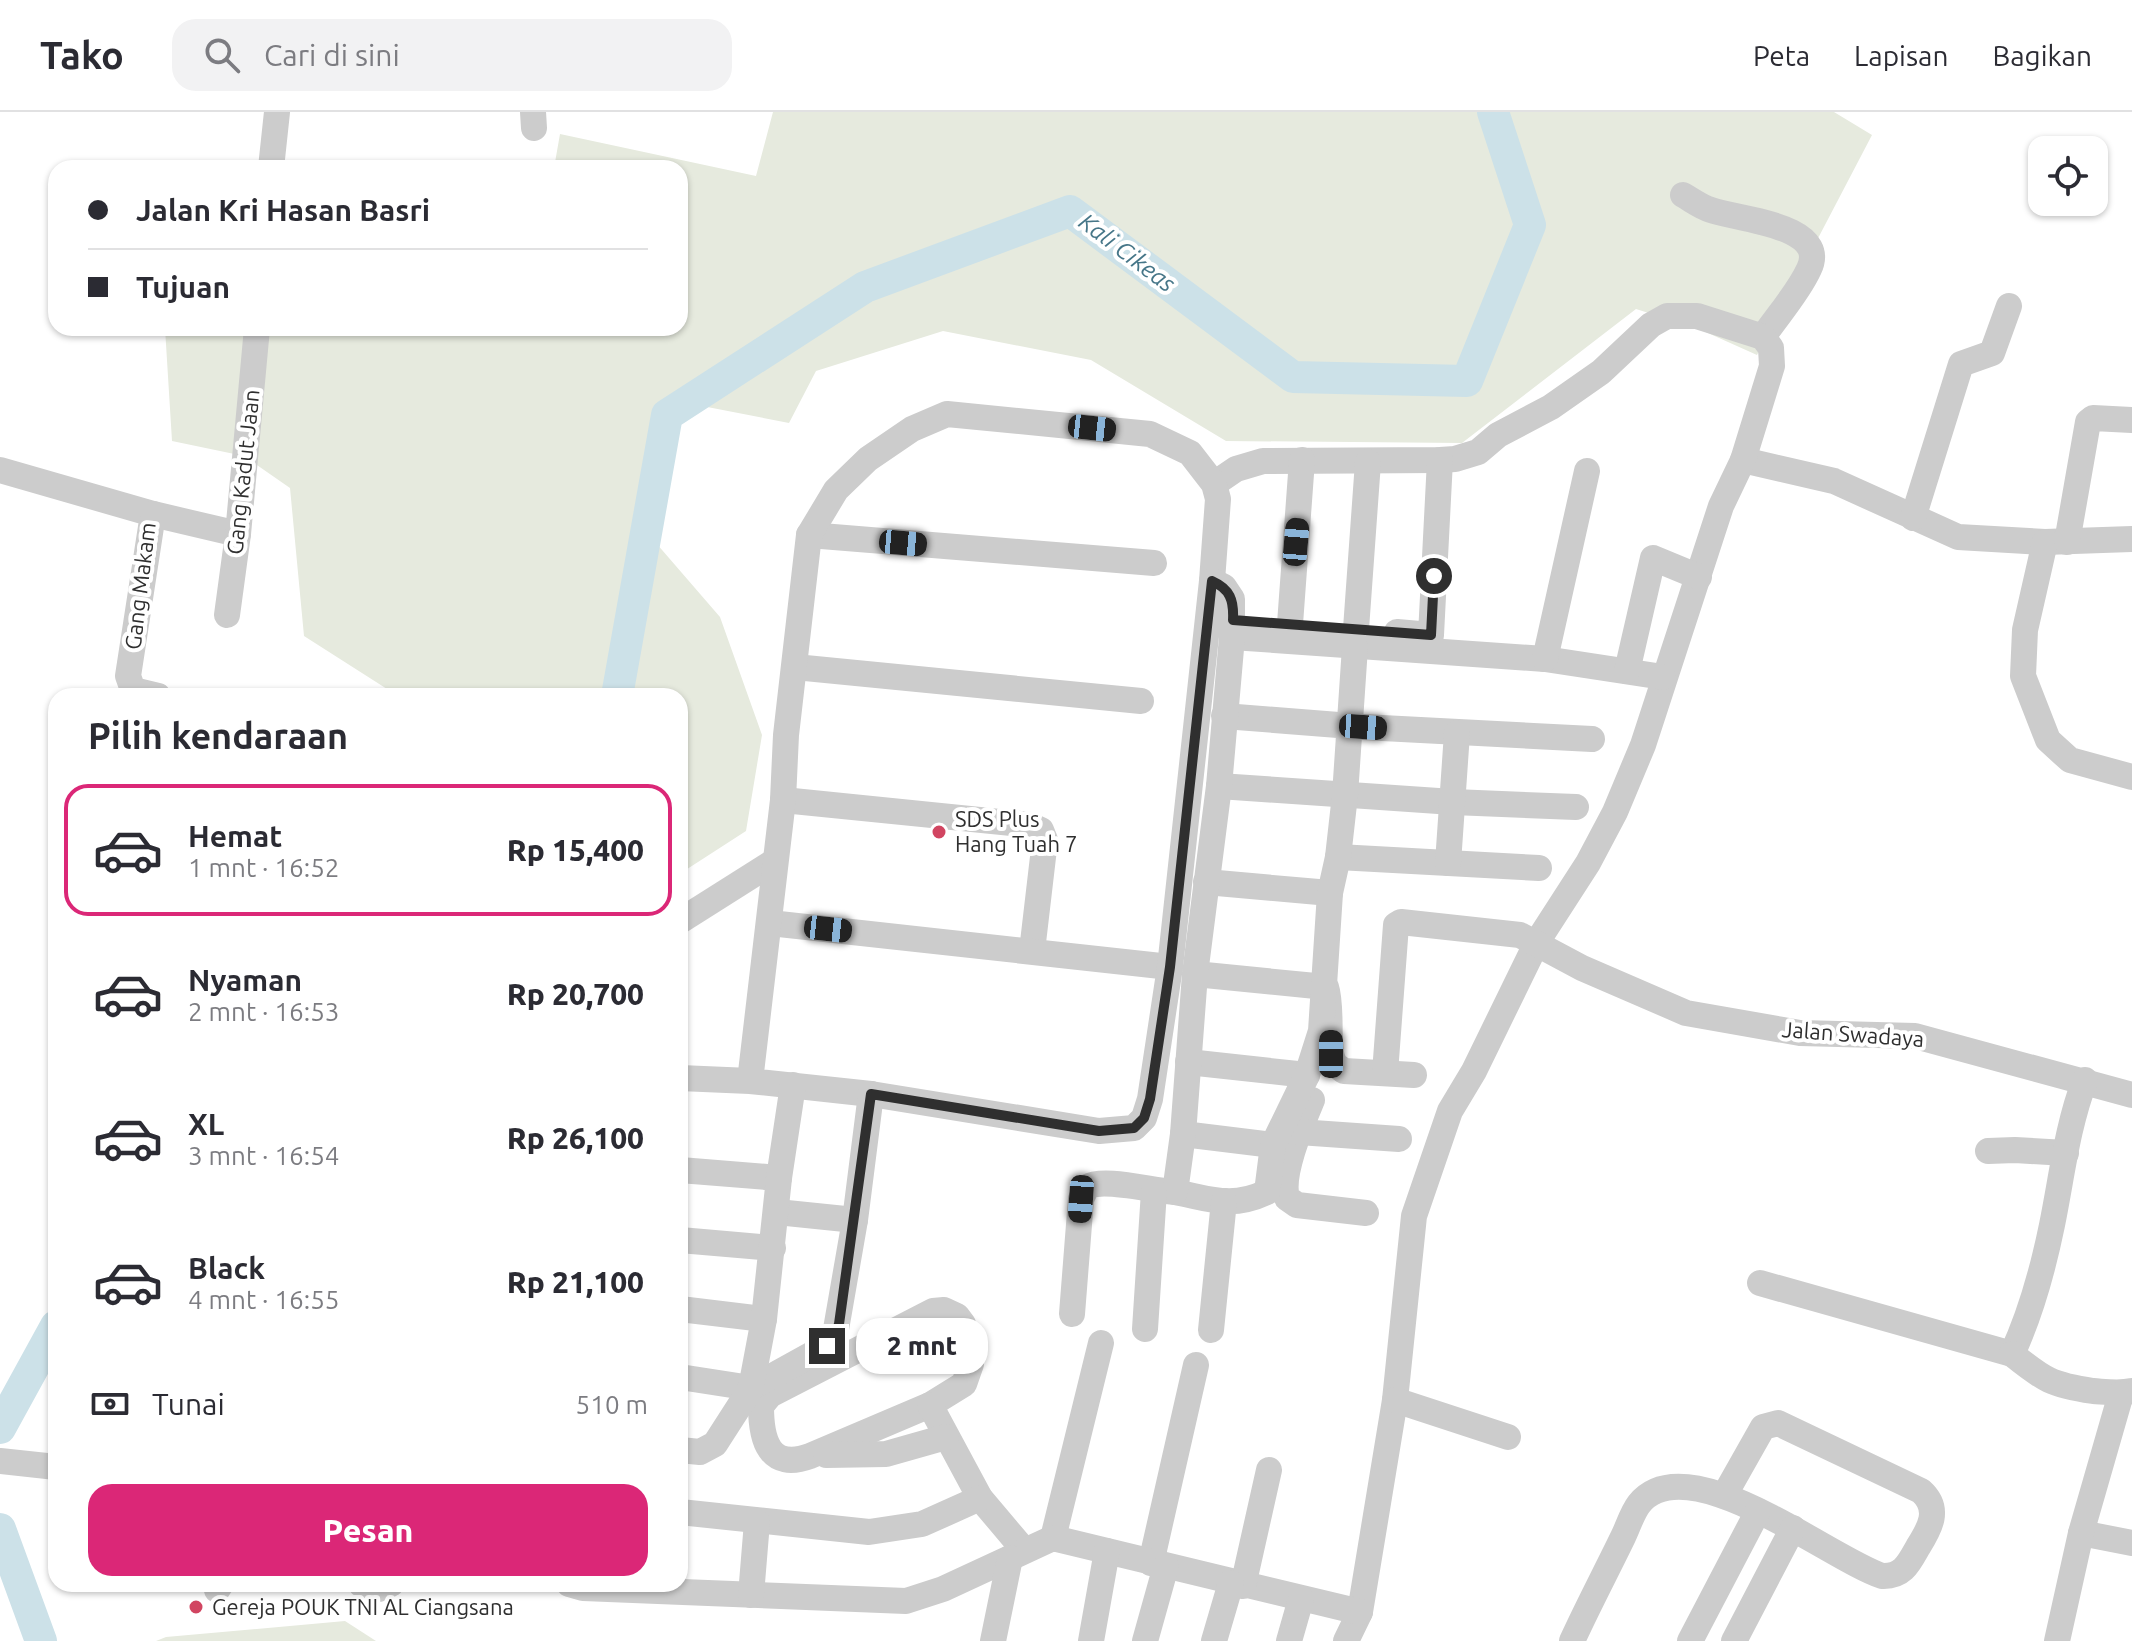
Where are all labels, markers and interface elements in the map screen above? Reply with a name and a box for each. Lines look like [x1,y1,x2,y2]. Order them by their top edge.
search box [172,19,732,91]
icon: search [200,33,244,77]
text: Tako [40,34,124,76]
text: Cari di sini [264,38,400,72]
text: Peta [1753,40,1810,71]
text: Lapisan [1854,40,1948,71]
text: Bagikan [1992,40,2092,71]
map controls [2028,136,2108,216]
button: locate [2028,136,2108,216]
text: Jalan Kri Hasan Basri [136,193,430,227]
water label: Kali Cikeas [1074,208,1181,297]
text: Tujuan [136,270,230,304]
street label: Gang Kadut Jaan [221,388,264,556]
car [1067,414,1117,442]
car [1282,517,1310,567]
street label: Gang Makam [119,521,160,651]
car [878,529,928,557]
route start [1416,558,1452,594]
car [1338,713,1388,741]
text: Pilih kendaraan [88,715,348,756]
place label: SDS Plus Hang Tuah 7 [955,806,1077,856]
icon: car [92,814,164,886]
text: Hemat [188,819,282,853]
marker: SDS Plus Hang Tuah 7 [930,823,948,841]
text: Rp 15,400 [507,833,644,867]
text: 1 mnt · 16:52 [188,853,339,882]
car [803,915,853,943]
icon: car [92,958,164,1030]
text: Nyaman [188,963,302,997]
text: Rp 20,700 [507,977,644,1011]
text: 2 mnt · 16:53 [188,997,339,1026]
street label: Jalan Swadaya [1781,1016,1925,1051]
car [1319,1030,1343,1078]
icon: car [92,1102,164,1174]
text: XL [188,1107,224,1141]
text: Rp 26,100 [507,1121,644,1155]
text: 3 mnt · 16:54 [188,1141,339,1170]
car [1067,1174,1095,1224]
icon: car [92,1246,164,1318]
text: Black [188,1251,265,1285]
text: Rp 21,100 [507,1265,644,1299]
text: 4 mnt · 16:55 [188,1285,339,1314]
callout: 2 mnt [855,1318,987,1374]
route end [809,1328,845,1364]
text: 2 mnt [887,1331,957,1360]
icon: cash [88,1382,132,1426]
text: Tunai [152,1387,225,1421]
text: 510 m [576,1390,648,1419]
button: Pesan [88,1484,648,1576]
place label: Gereja POUK TNI AL Ciangsana [212,1594,514,1619]
marker: Gereja POUK TNI AL Ciangsana [187,1598,205,1616]

